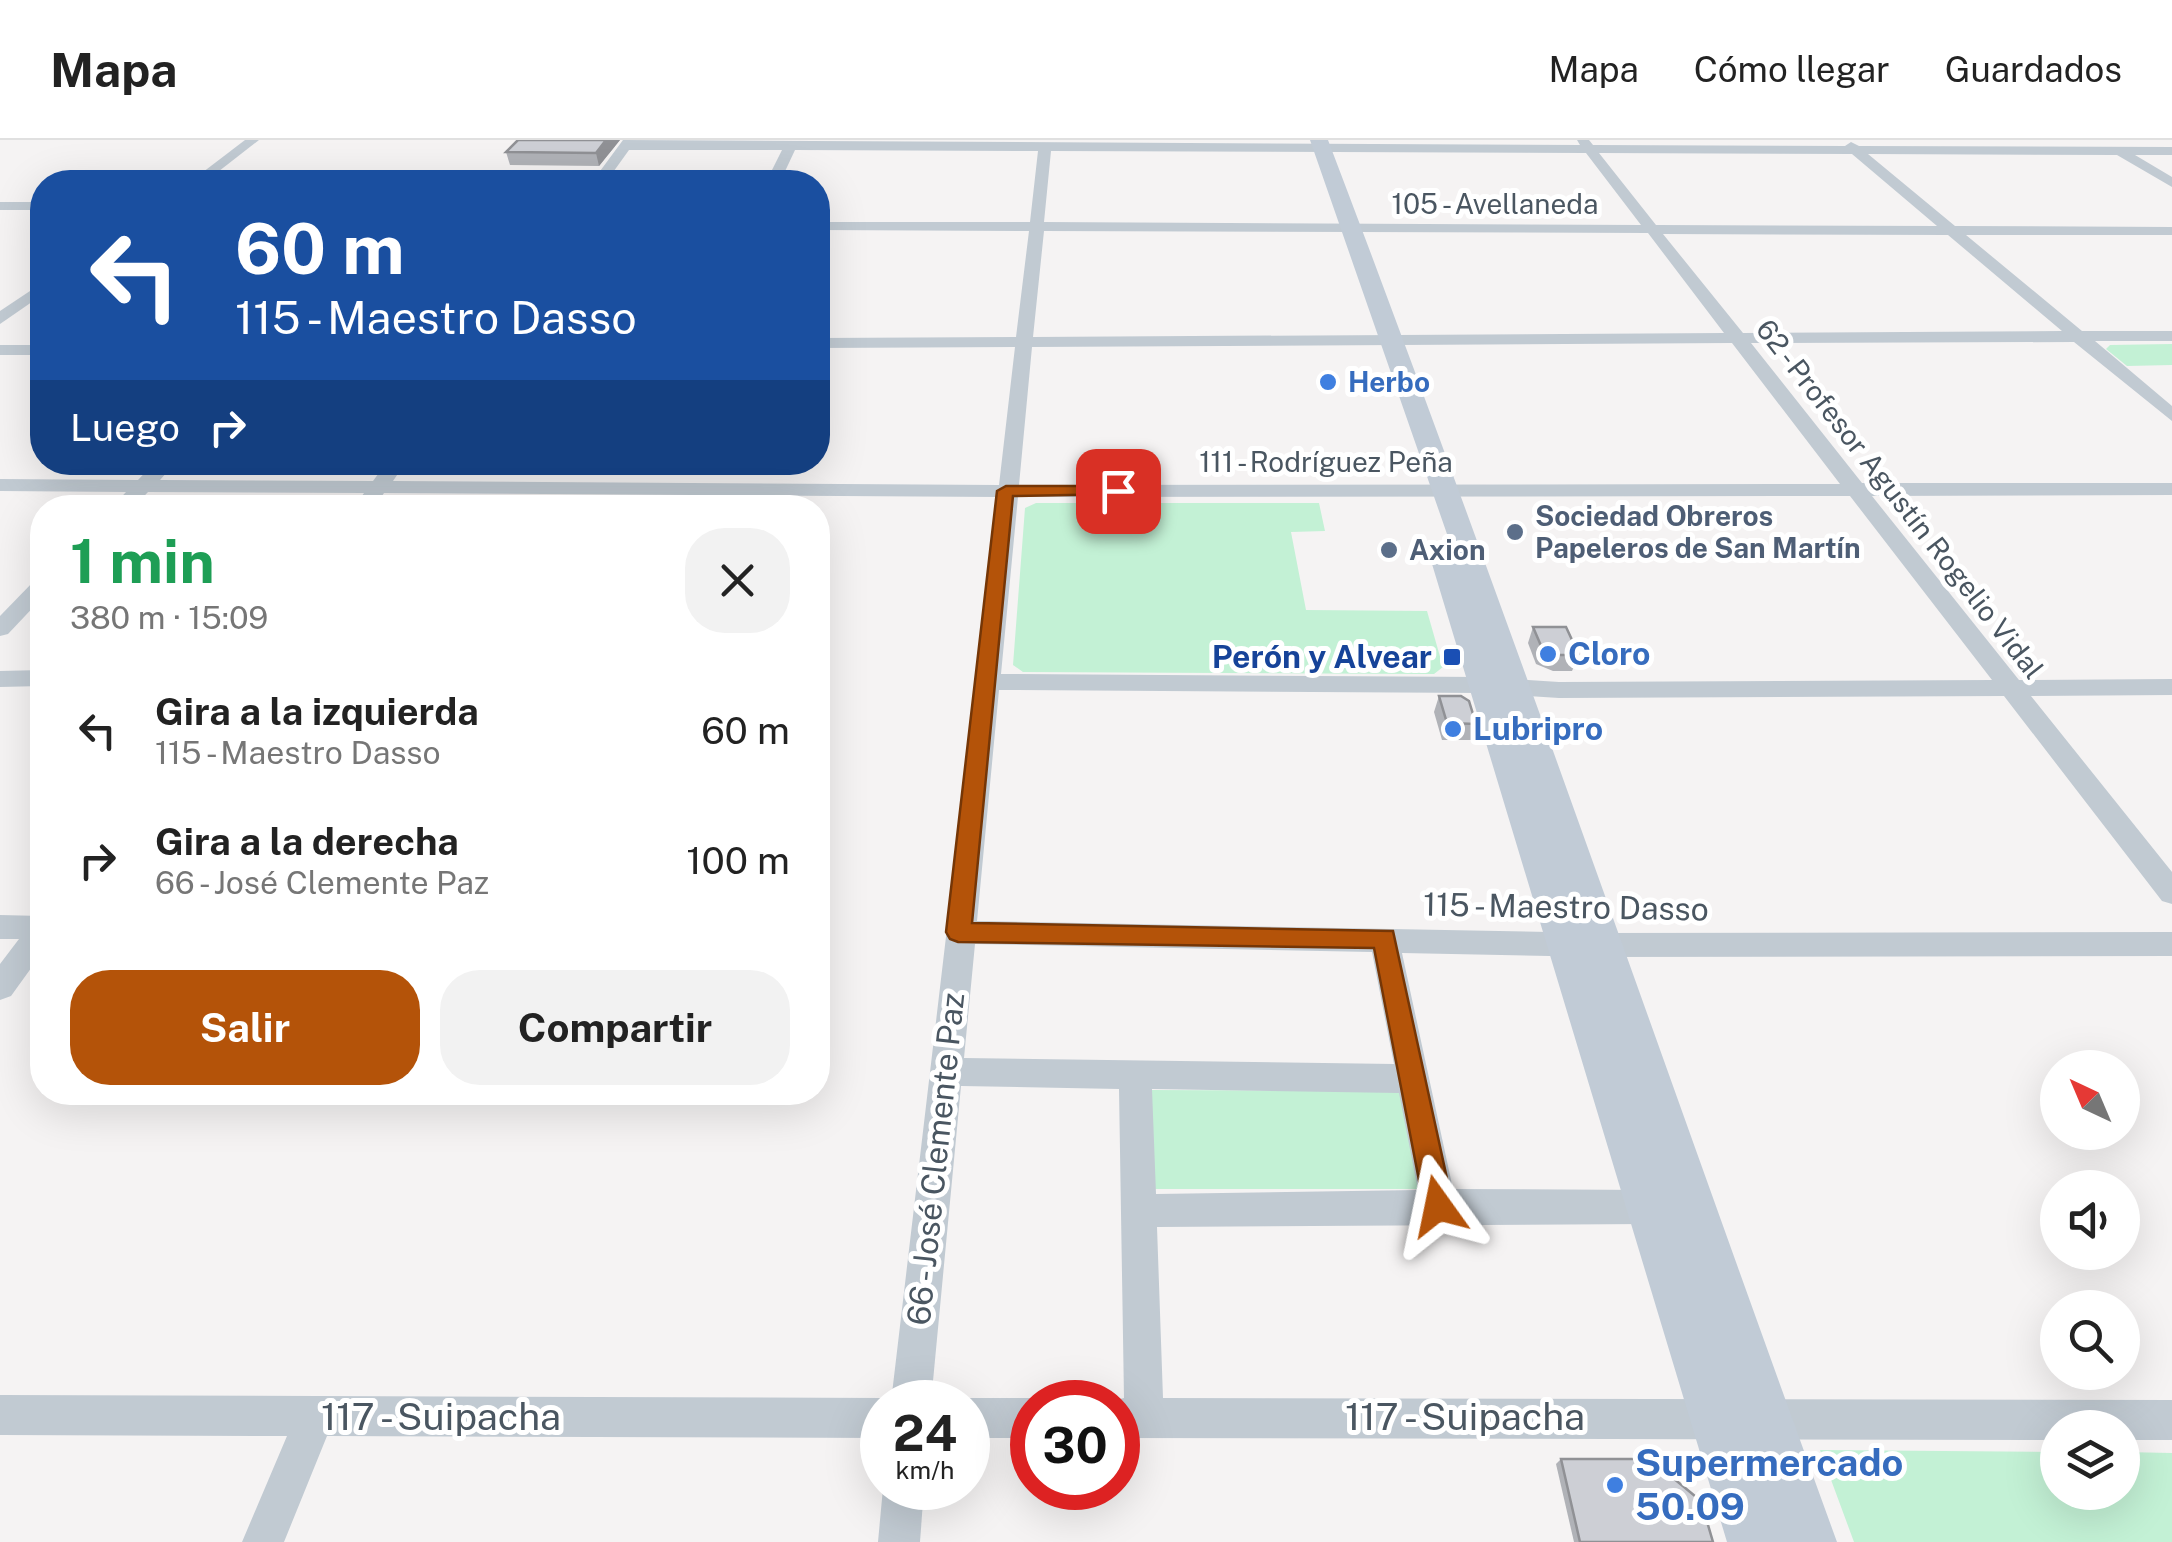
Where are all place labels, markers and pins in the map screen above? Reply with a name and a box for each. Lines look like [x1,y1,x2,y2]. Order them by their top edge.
place label: Herbo [1348,365,1430,398]
marker: Herbo [1317,371,1339,393]
pin [1076,449,1161,534]
place label: Sociedad Obreros Papeleros de San Martín [1535,499,1861,564]
marker: Sociedad Obreros Papeleros de San Martín [1504,521,1526,543]
place label: Axion [1409,533,1486,566]
marker: Axion [1378,539,1400,561]
place label: Cloro [1568,635,1651,672]
place label: Perón y Alvear [1212,638,1432,675]
marker: Cloro [1537,643,1559,665]
marker: Perón y Alvear [1441,646,1463,668]
place label: Lubripro [1473,710,1603,747]
marker: Lubripro [1442,718,1464,740]
place label: Supermercado 50.09 [1635,1440,1903,1529]
marker: Supermercado 50.09 [1604,1474,1626,1496]

